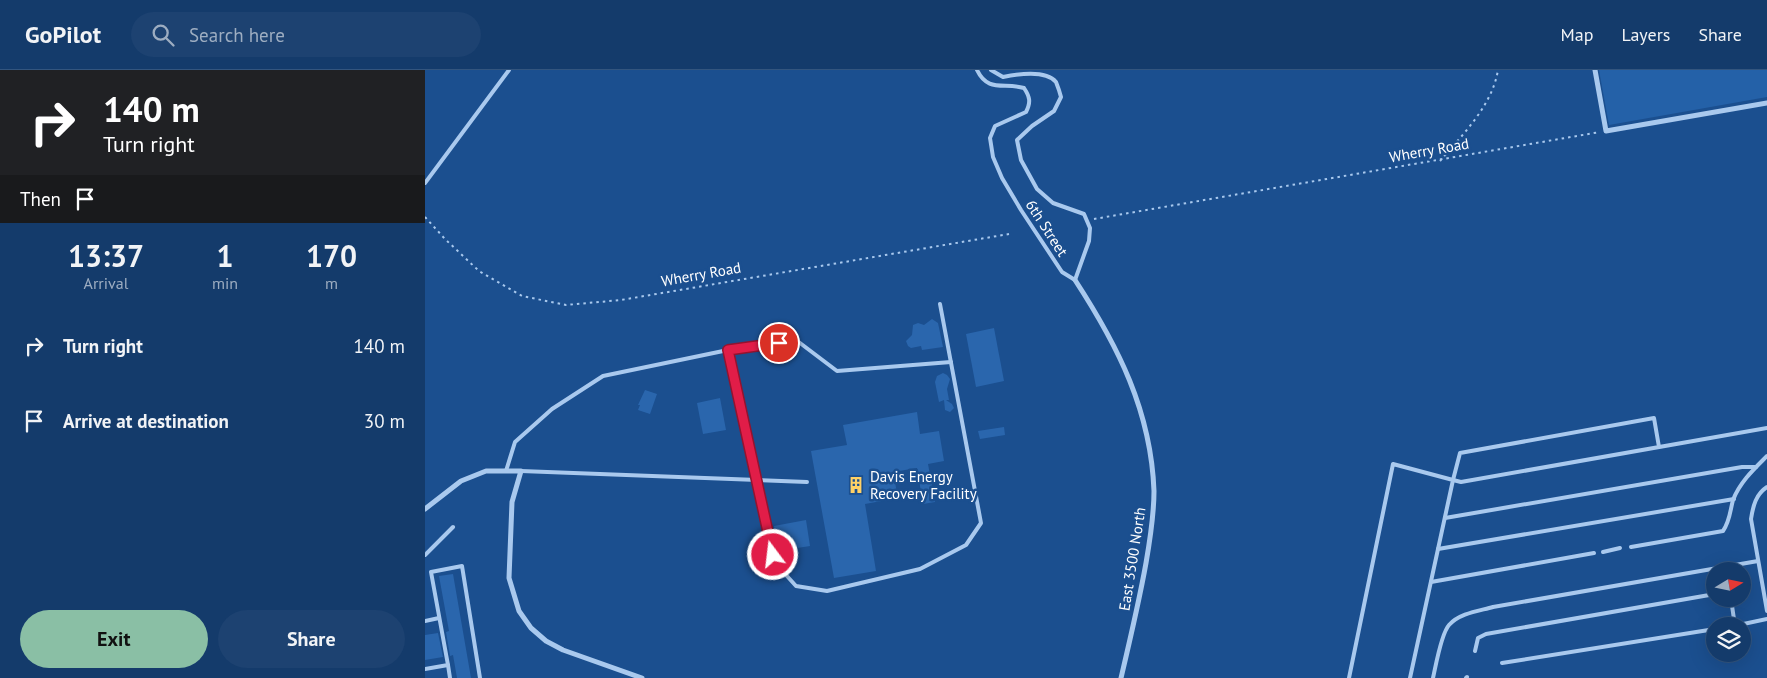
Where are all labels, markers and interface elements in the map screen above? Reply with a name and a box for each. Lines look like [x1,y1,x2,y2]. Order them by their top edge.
search box [131,12,481,57]
text: GoPilot [25,19,101,50]
icon: search [149,21,177,49]
text: Search here [189,23,285,47]
text: Map [1561,23,1593,46]
text: Layers [1621,23,1670,46]
text: Share [1698,23,1742,46]
text: 140 m [103,86,200,132]
icon: right [20,90,85,155]
text: Turn right [103,130,195,158]
street label: Wherry Road [1388,134,1470,166]
icon: arrive [71,185,99,213]
text: Then [20,187,61,211]
street label: 6th Street [1022,196,1072,260]
text: 13:37 [68,236,144,275]
text: 1 [217,236,234,275]
text: 170 [306,236,357,275]
street label: Wherry Road [660,258,742,290]
text: Arrival [84,273,128,293]
text: min [212,273,238,293]
text: m [325,273,338,293]
pin [758,322,800,364]
icon: arrive [765,329,793,357]
icon: right [20,332,48,360]
text: Turn right [63,334,143,358]
text: 140 m [353,334,405,358]
icon: arrive [20,407,48,435]
text: Arrive at destination [63,409,229,433]
text: 30 m [364,409,405,433]
place label: Davis Energy Recovery Facility [870,467,977,503]
building icon: Davis Energy Recovery Facility [846,475,866,495]
street label: East 3500 North [1114,506,1150,612]
position arrow [746,528,798,580]
north arrow [1706,562,1751,608]
map controls [1706,562,1751,662]
button: Exit [20,610,208,668]
button: Share [218,610,405,668]
button: layers [1706,617,1751,662]

